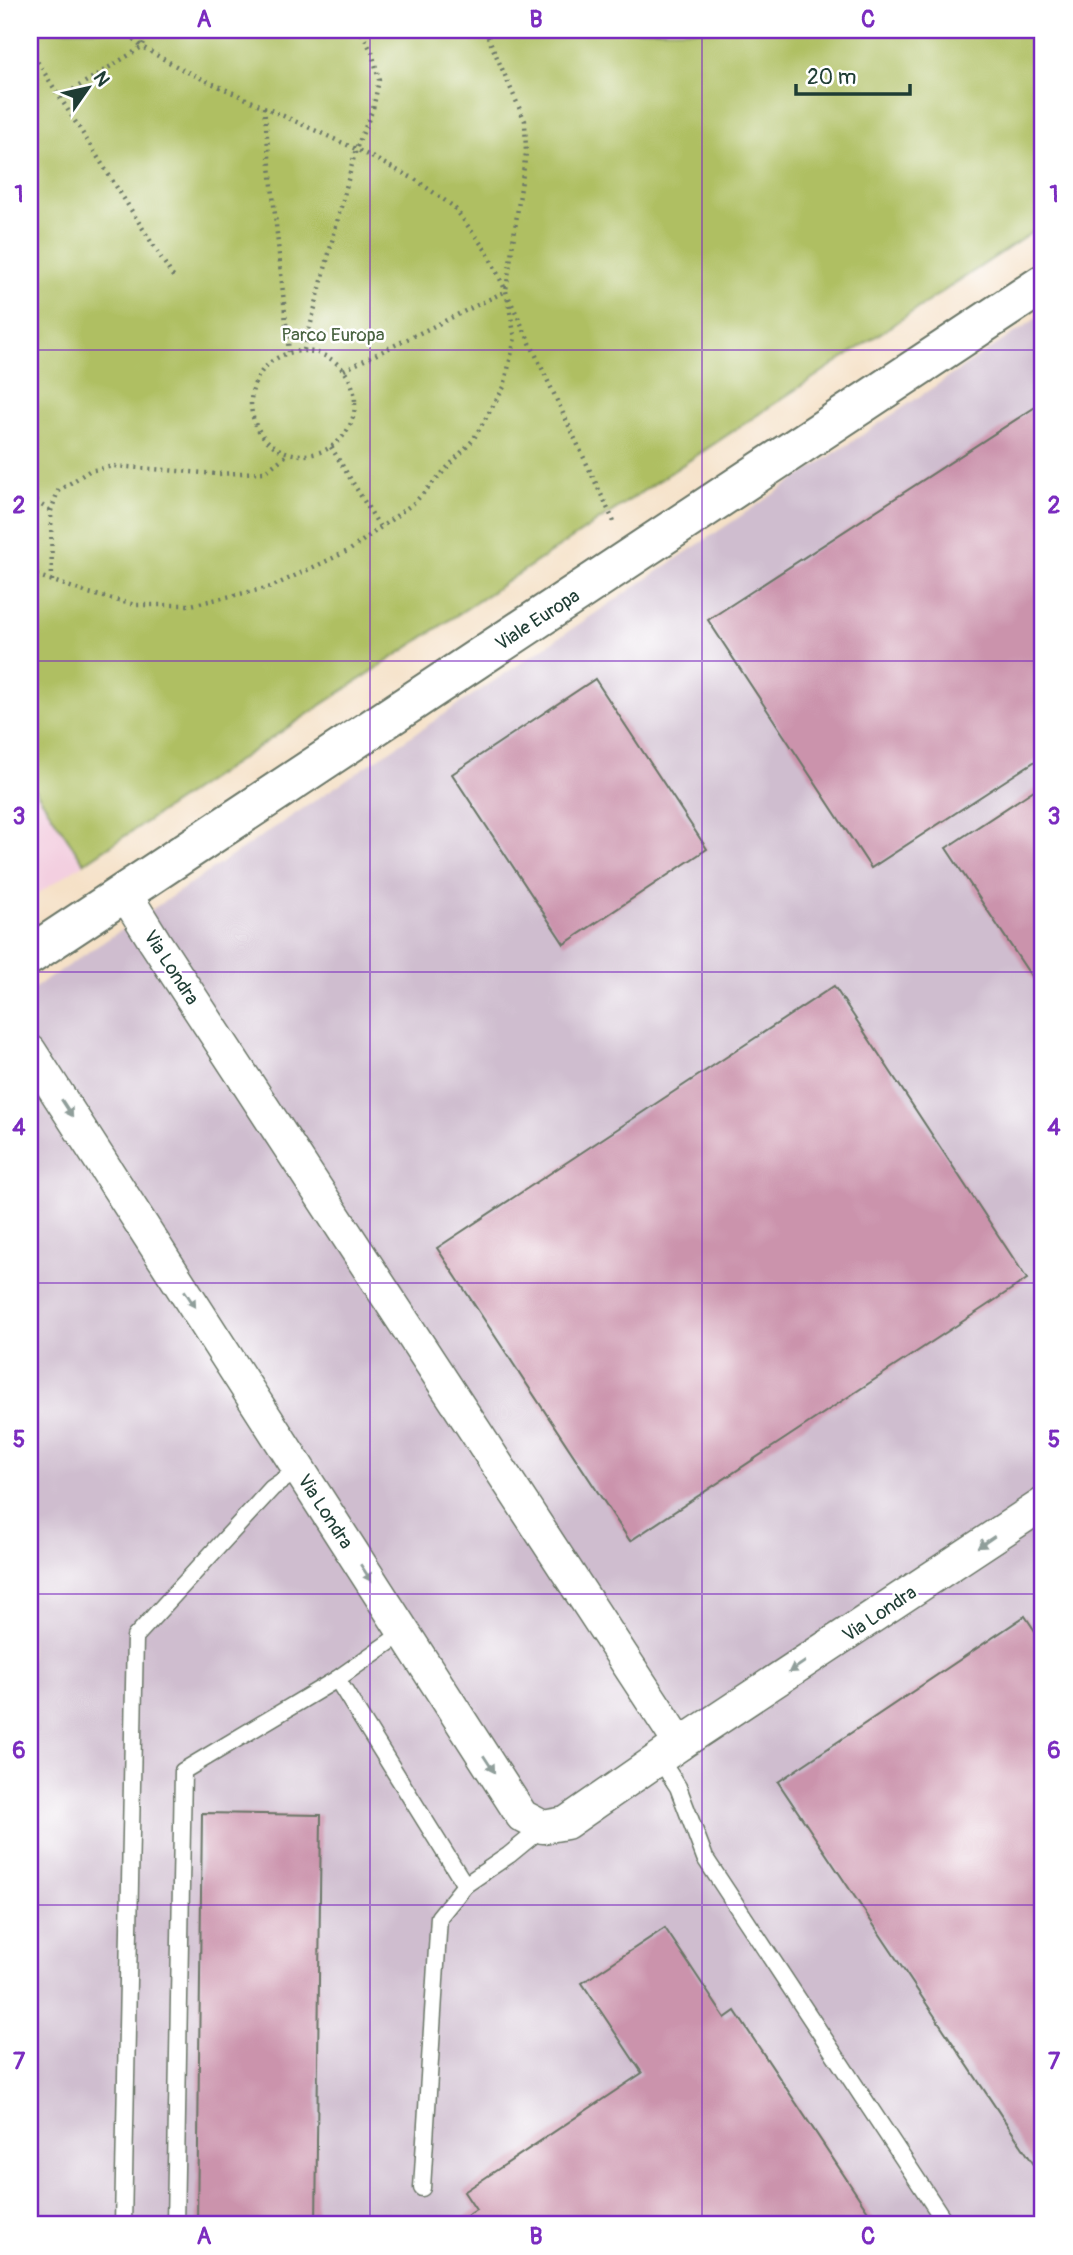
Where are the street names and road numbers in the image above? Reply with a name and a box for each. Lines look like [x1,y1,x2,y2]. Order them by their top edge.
street label: Viale Europa [491,584,584,656]
street label: Via Londra [138,926,204,1009]
street label: Via Londra [292,1470,358,1553]
street label: Via Londra [838,1580,921,1647]

